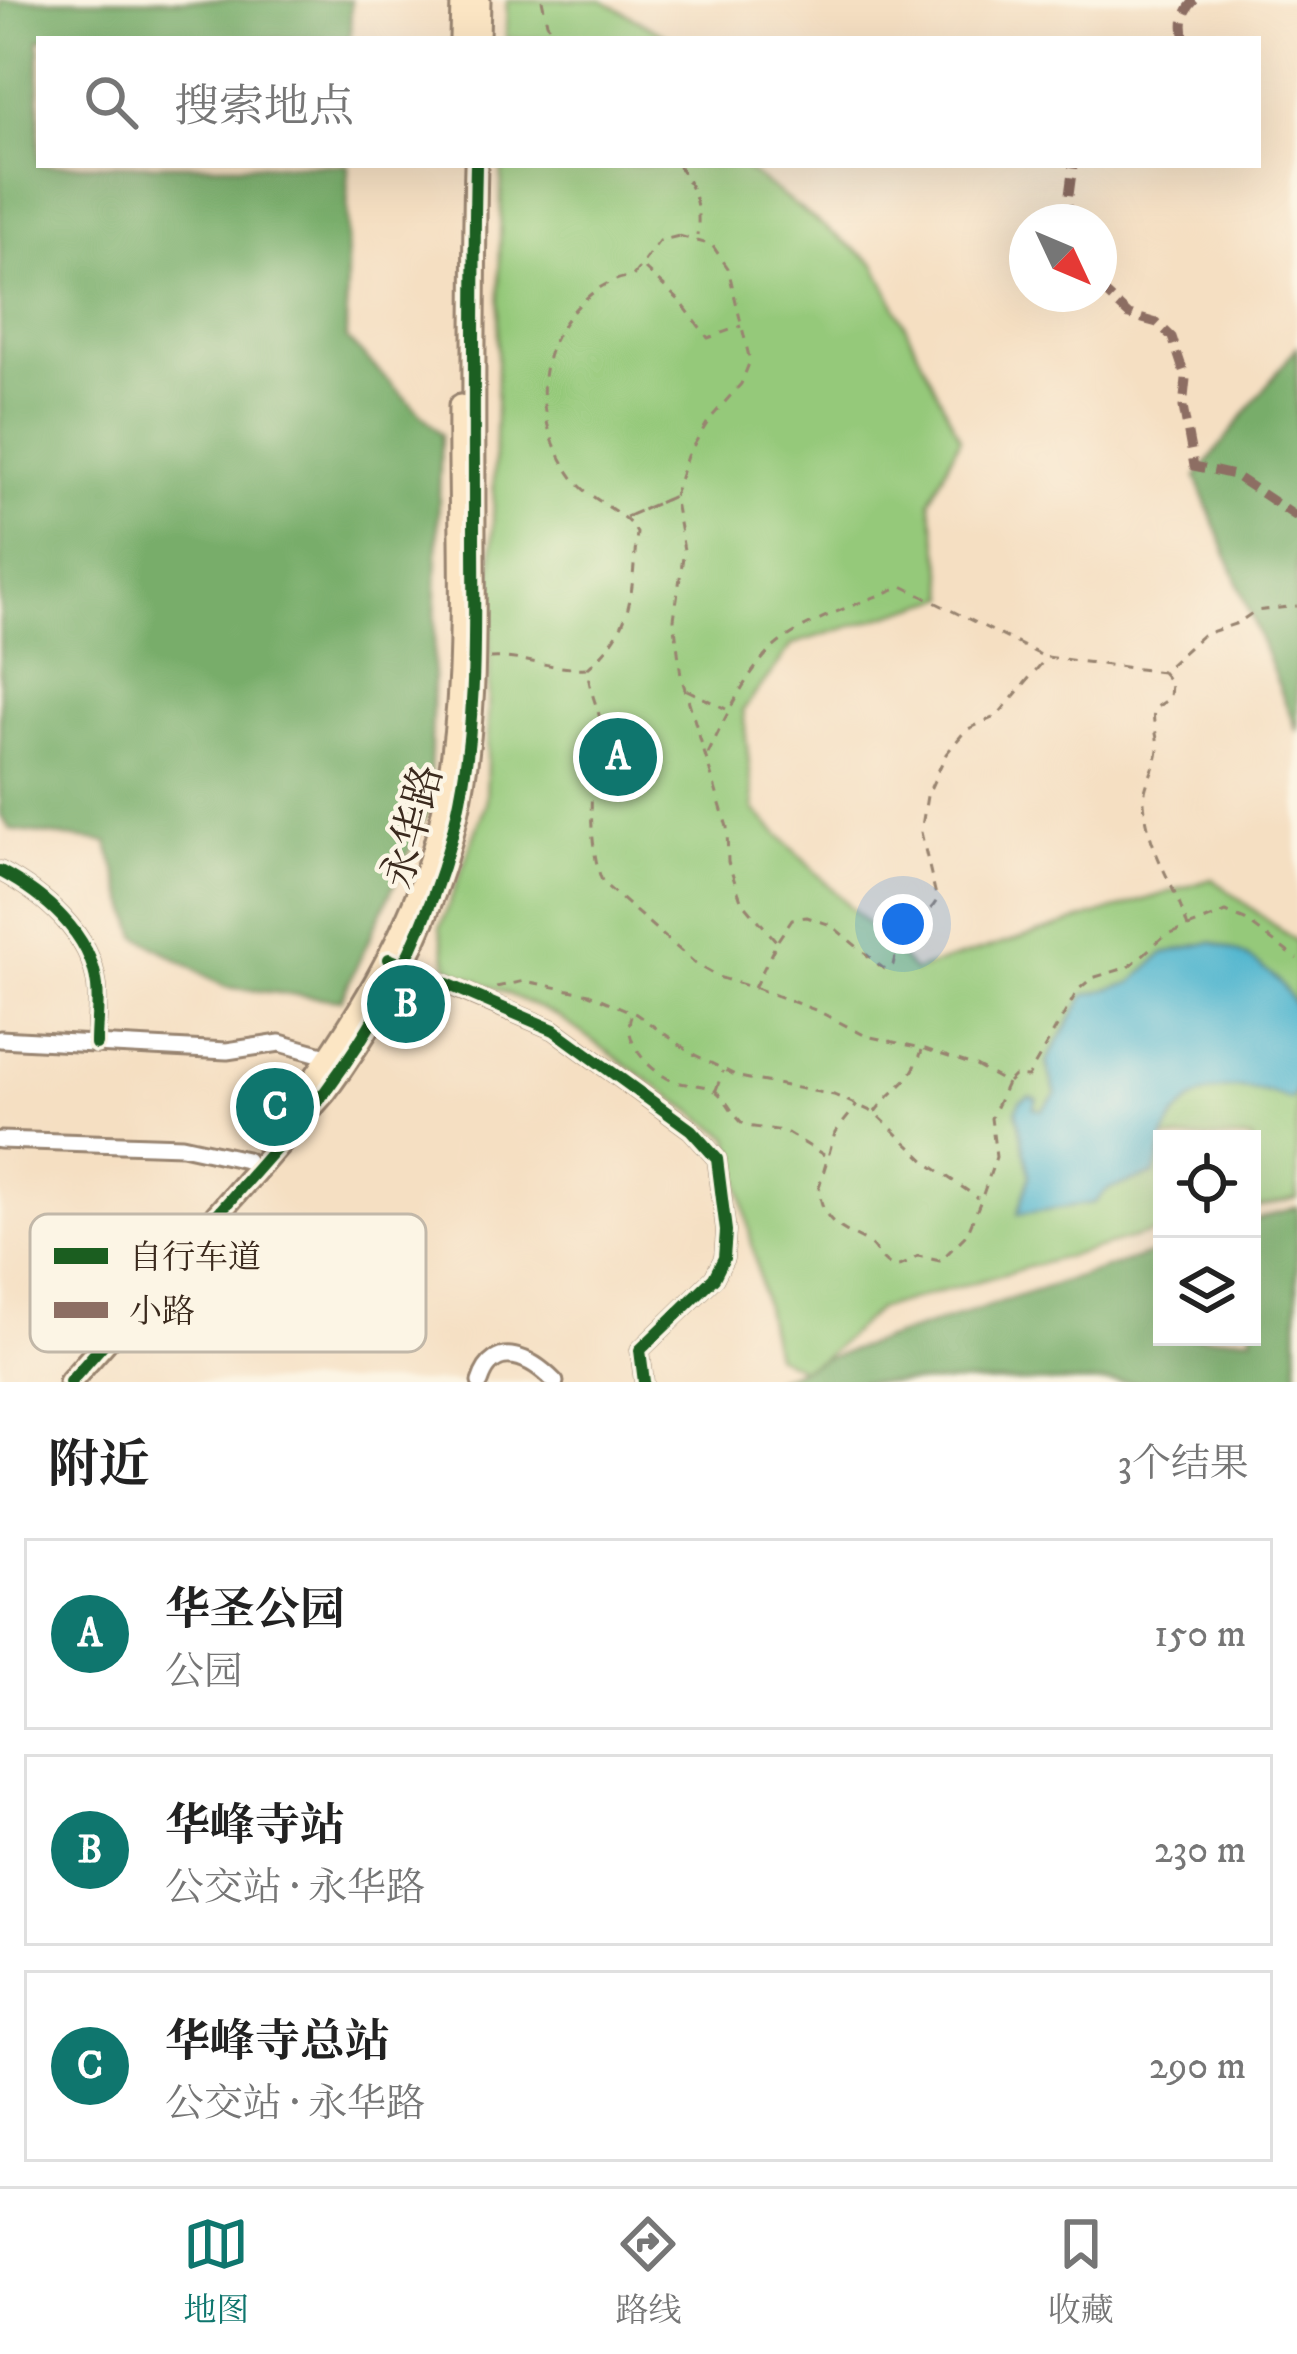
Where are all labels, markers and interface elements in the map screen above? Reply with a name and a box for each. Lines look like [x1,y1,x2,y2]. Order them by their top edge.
search box [36,36,1261,168]
icon: search [78,69,144,135]
text: 搜索地点 [174,80,354,136]
north arrow [1009,204,1117,312]
pin: A [579,712,657,802]
street label: 永华路 [373,759,455,895]
your location [873,894,933,954]
pin: B [367,959,445,1049]
pin: C [236,1062,314,1152]
map controls [1153,1130,1261,1346]
button: locate [1153,1130,1261,1238]
legend [30,1214,426,1352]
text: 自行车道 [129,1238,261,1279]
button: layers [1153,1238,1261,1346]
text: 小路 [129,1292,195,1333]
text: 附近 [48,1434,150,1498]
text: 3个结果 [1117,1440,1249,1489]
text: 华圣公园 [165,1583,345,1639]
text: A [78,1610,102,1659]
text: 150 m [1154,1610,1246,1659]
text: 公园 [165,1648,243,1697]
text: 华峰寺站 [165,1799,345,1855]
text: B [78,1826,102,1875]
text: 230 m [1154,1826,1246,1875]
text: 公交站 · 永华路 [165,1864,425,1913]
text: 华峰寺总站 [165,2015,390,2071]
text: C [77,2042,103,2091]
text: 290 m [1149,2042,1246,2091]
text: 公交站 · 永华路 [165,2080,425,2129]
tab: 地图 [183,2211,249,2332]
tab: 路线 [615,2211,681,2332]
tab: 收藏 [1048,2211,1114,2332]

